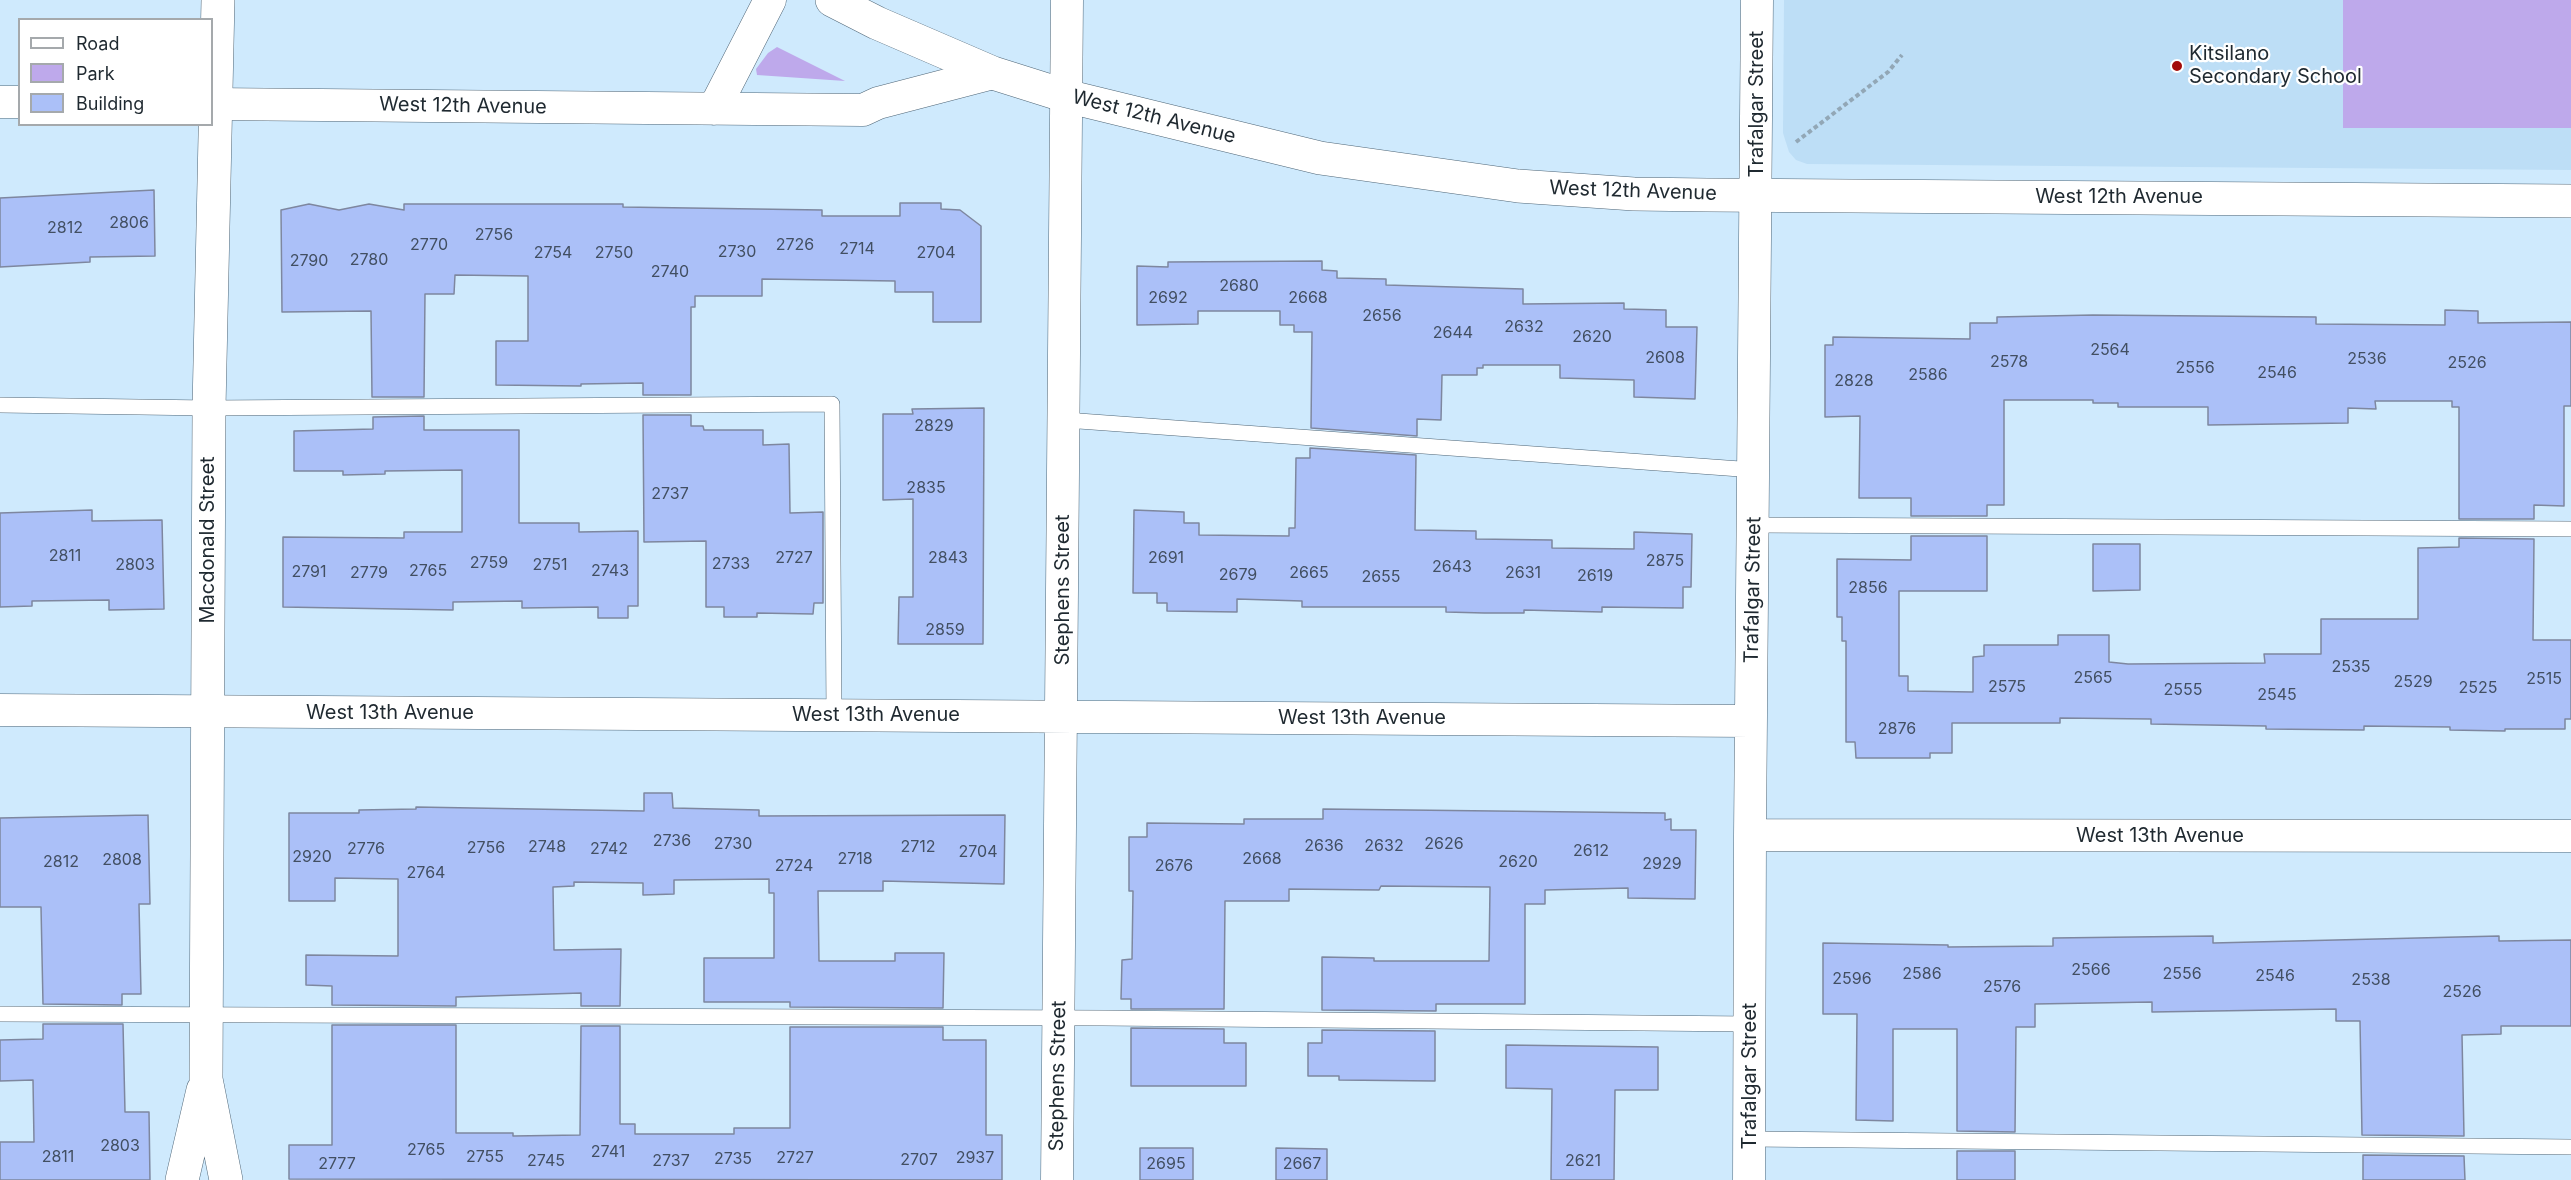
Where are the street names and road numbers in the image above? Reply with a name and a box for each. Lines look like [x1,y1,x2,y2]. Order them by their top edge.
street label: Trafalgar Street [1745,31,1769,177]
street label: West 12th Avenue [1070,85,1238,149]
street label: West 12th Avenue [379,93,547,119]
street label: West 12th Avenue [1549,176,1717,206]
street label: West 12th Avenue [2035,185,2203,209]
street label: Macdonald Street [196,456,220,624]
street label: Stephens Street [1051,514,1075,666]
street label: Trafalgar Street [1740,516,1766,664]
street label: West 13th Avenue [306,701,474,725]
street label: West 13th Avenue [792,703,960,727]
street label: West 13th Avenue [1278,706,1446,730]
street label: West 13th Avenue [2076,824,2244,848]
street label: Stephens Street [1045,1000,1071,1152]
street label: Trafalgar Street [1738,1003,1762,1149]

